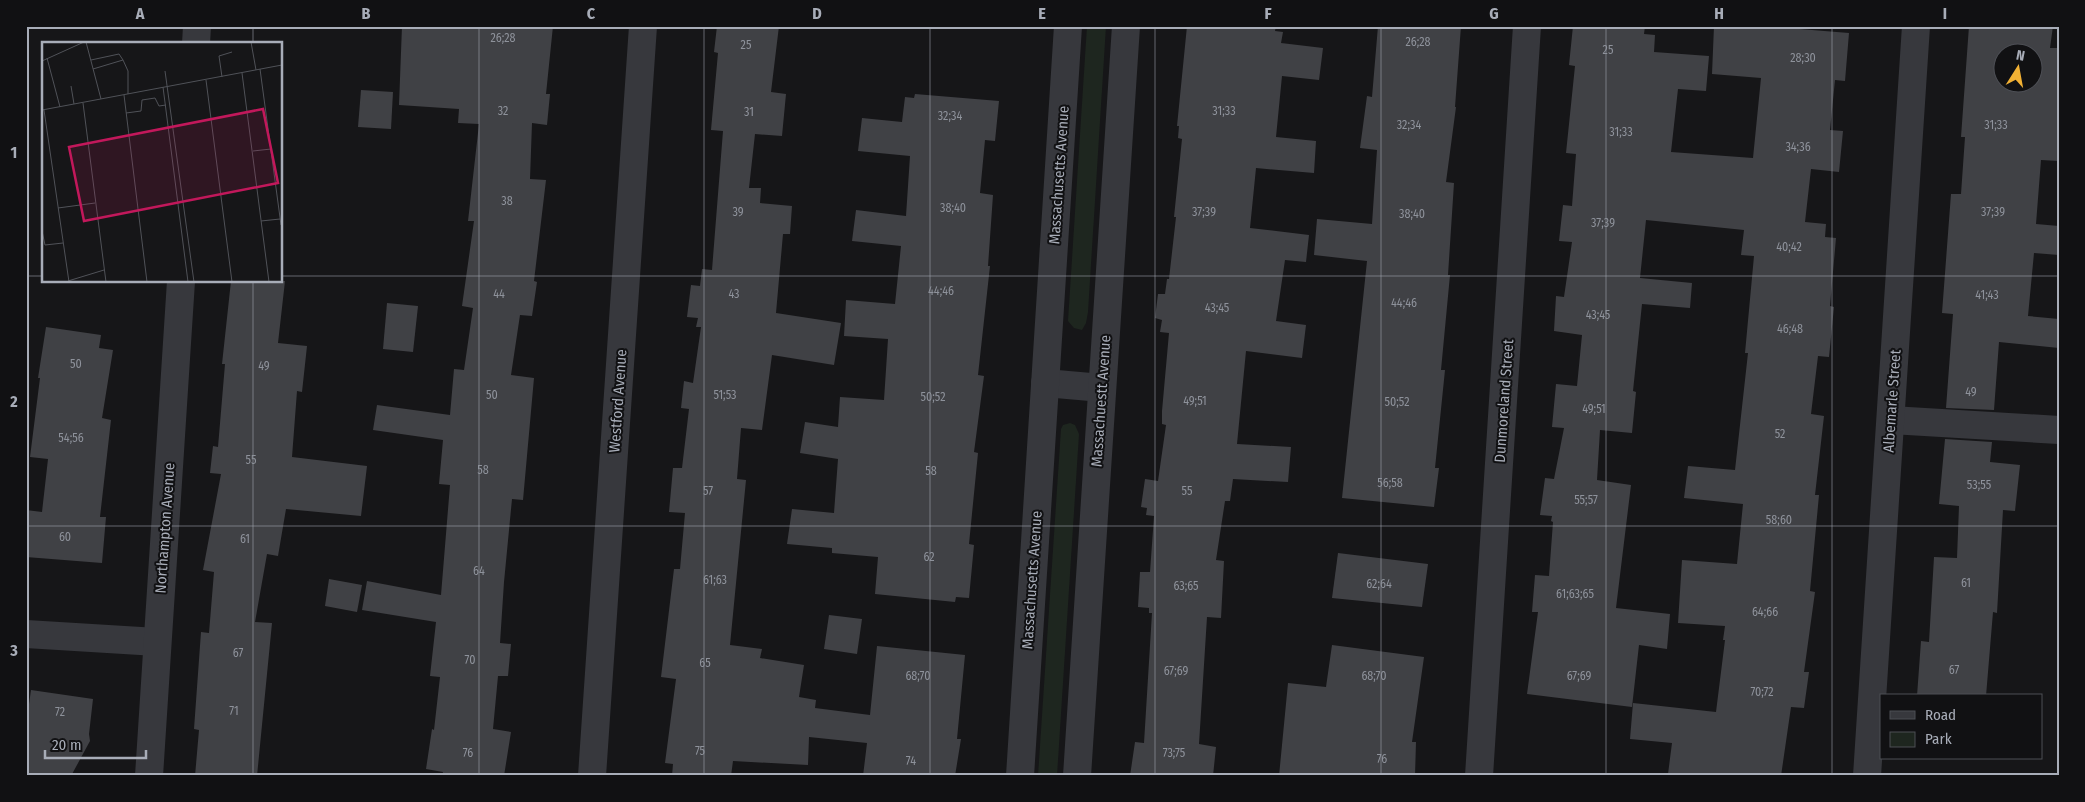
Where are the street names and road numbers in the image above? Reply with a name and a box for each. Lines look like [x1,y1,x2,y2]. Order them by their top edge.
street label: Massachusetts Avenue [1045,105,1073,245]
street label: Massachuestt Avenue [1087,334,1115,468]
street label: Dunmoreland Street [1491,339,1517,463]
street label: Westford Avenue [605,349,631,453]
street label: Albemarle Street [1879,349,1905,453]
street label: Northampton Avenue [151,462,179,594]
street label: Massachusetts Avenue [1018,510,1046,650]

